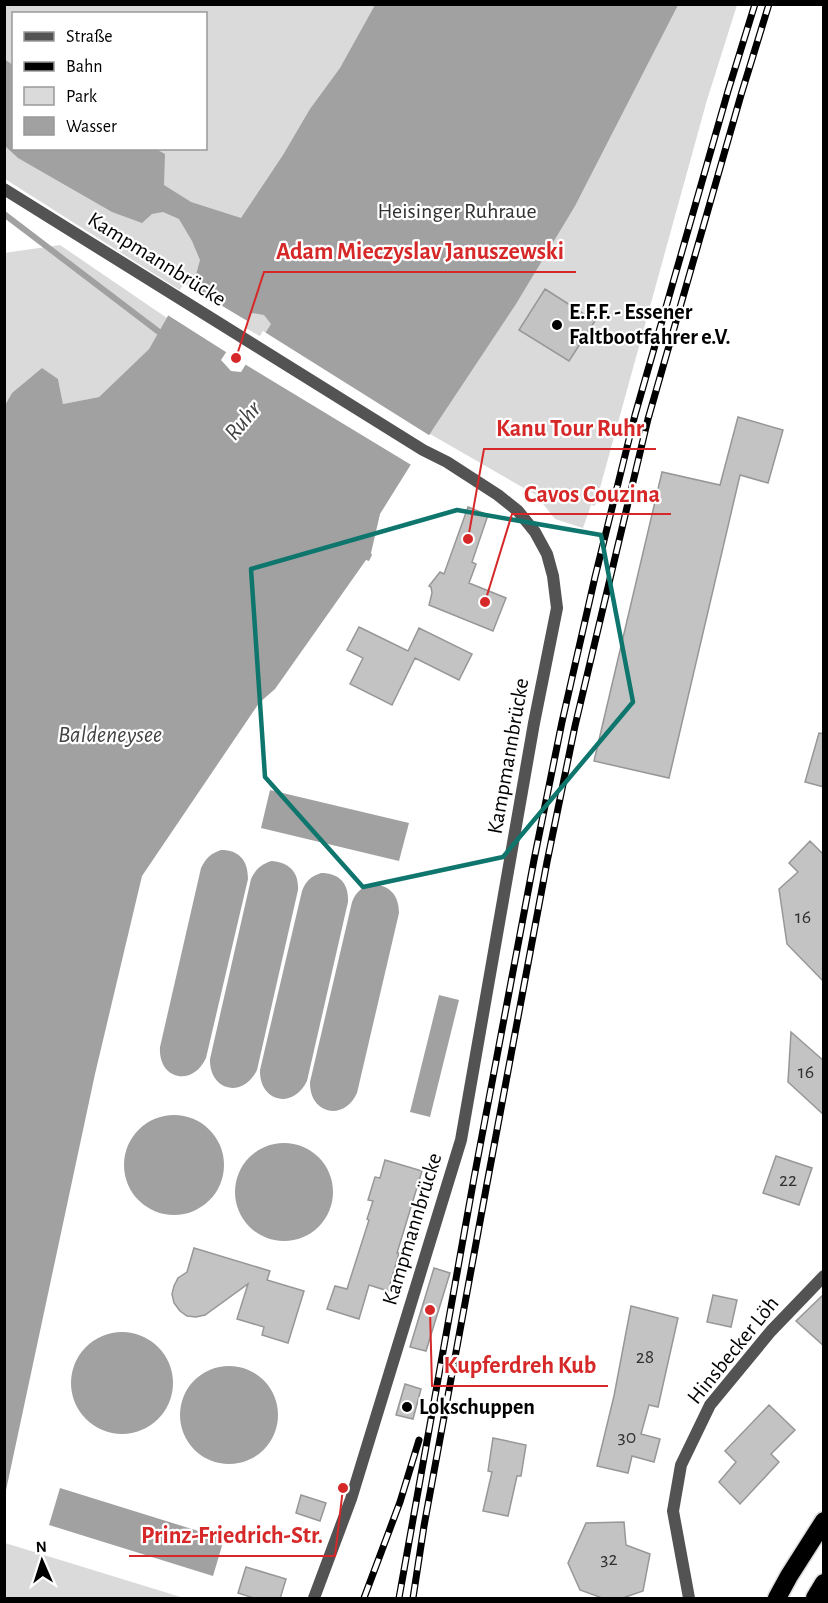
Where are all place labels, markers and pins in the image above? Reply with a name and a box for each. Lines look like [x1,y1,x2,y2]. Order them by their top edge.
callout: Adam Mieczyslav Januszewski [264,230,576,272]
place label: E.F.F. - Essener Faltbootfahrer e.V. [569,301,731,348]
marker: E.F.F. - Essener Faltbootfahrer e.V. [550,318,564,332]
callout: Kanu Tour Ruhr [484,407,656,449]
callout: Cavos Couzina [512,472,671,514]
callout: Kupferdreh Kub [432,1344,608,1386]
place label: Lokschuppen [419,1396,535,1418]
marker: Lokschuppen [400,1400,414,1414]
callout: Prinz-Friedrich-Str. [129,1514,335,1556]

